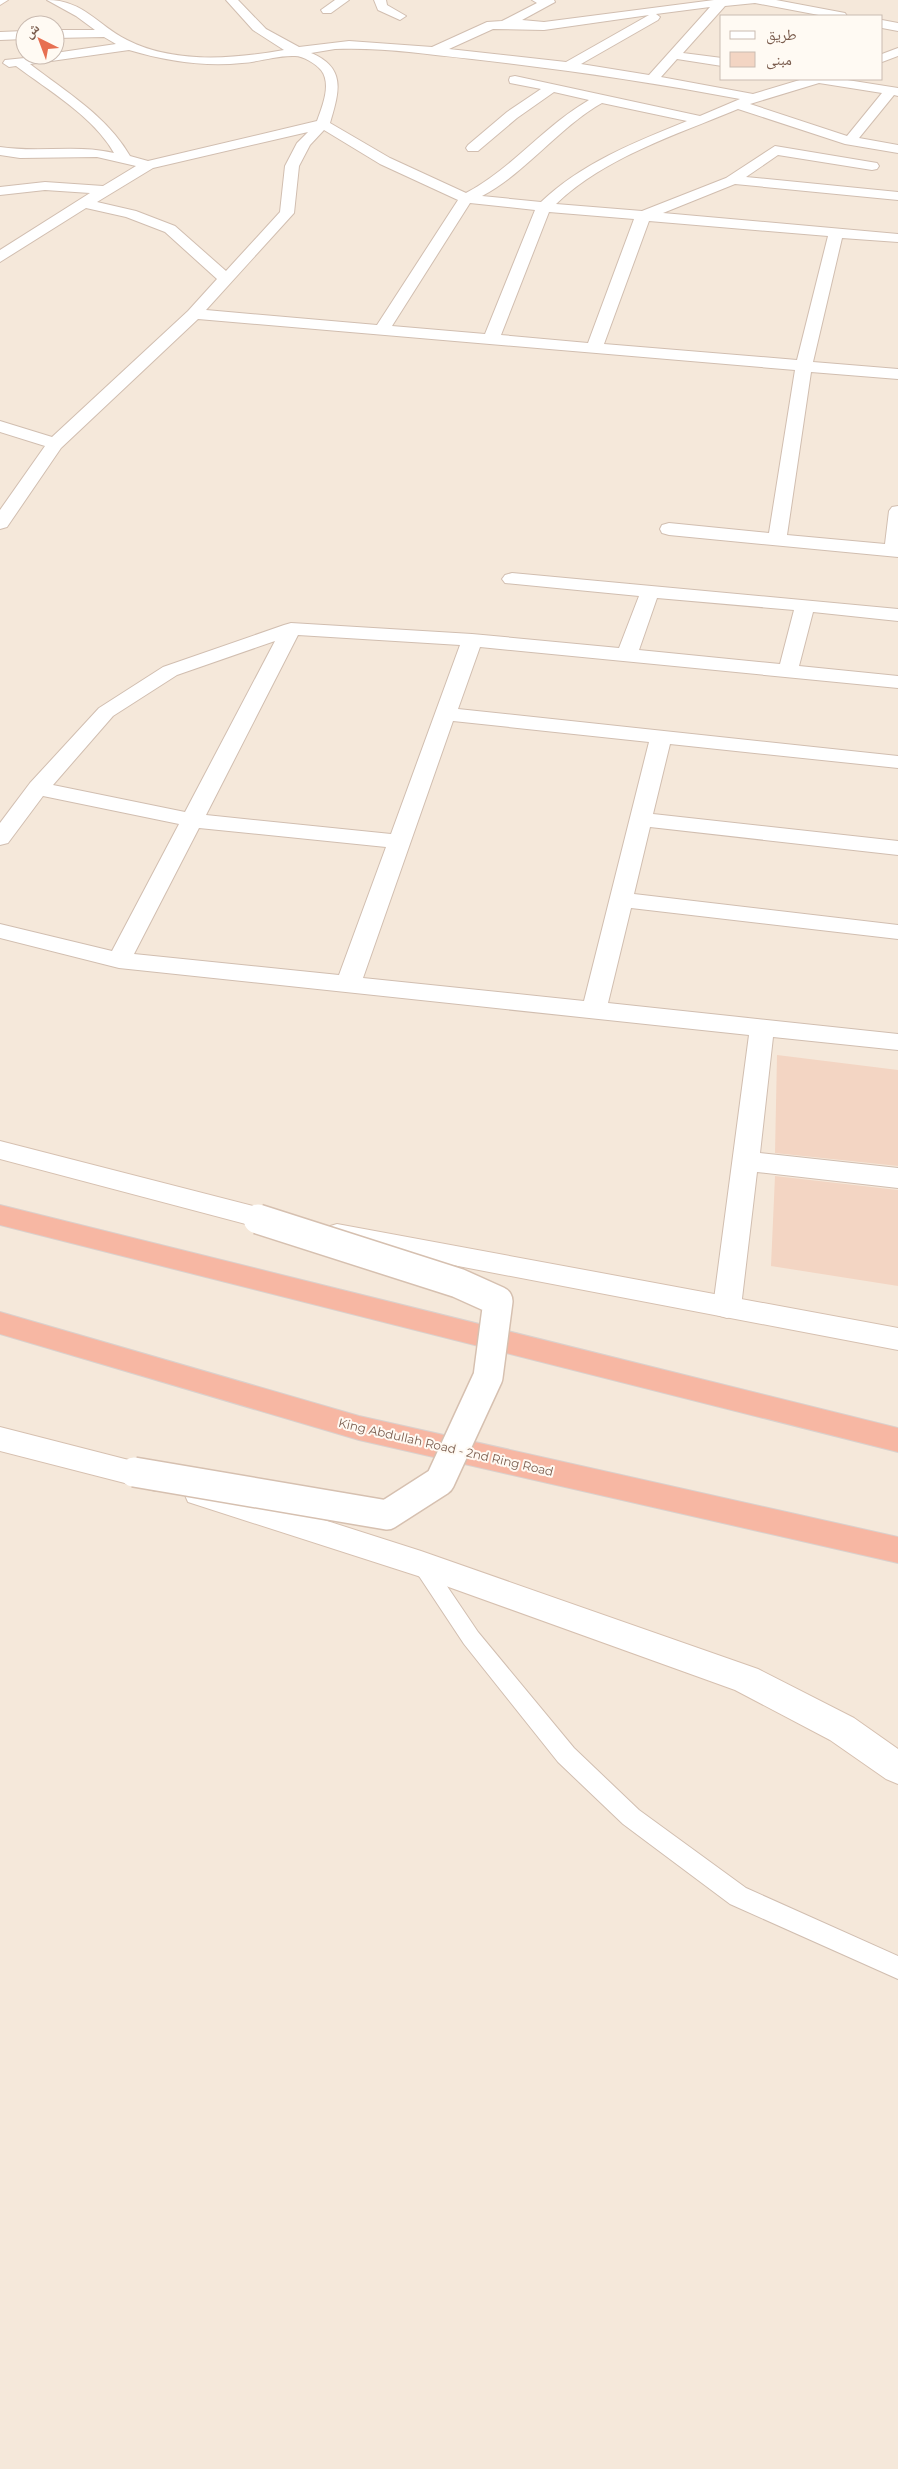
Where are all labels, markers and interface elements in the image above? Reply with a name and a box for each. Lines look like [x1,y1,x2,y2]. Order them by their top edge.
north arrow [15,15,65,65]
legend [720,15,883,80]
text: ش [20,19,43,42]
text: طريق [766,25,797,45]
text: مبنى [766,50,792,70]
street label: King Abdullah Road - 2nd Ring Road [337,1415,555,1479]

